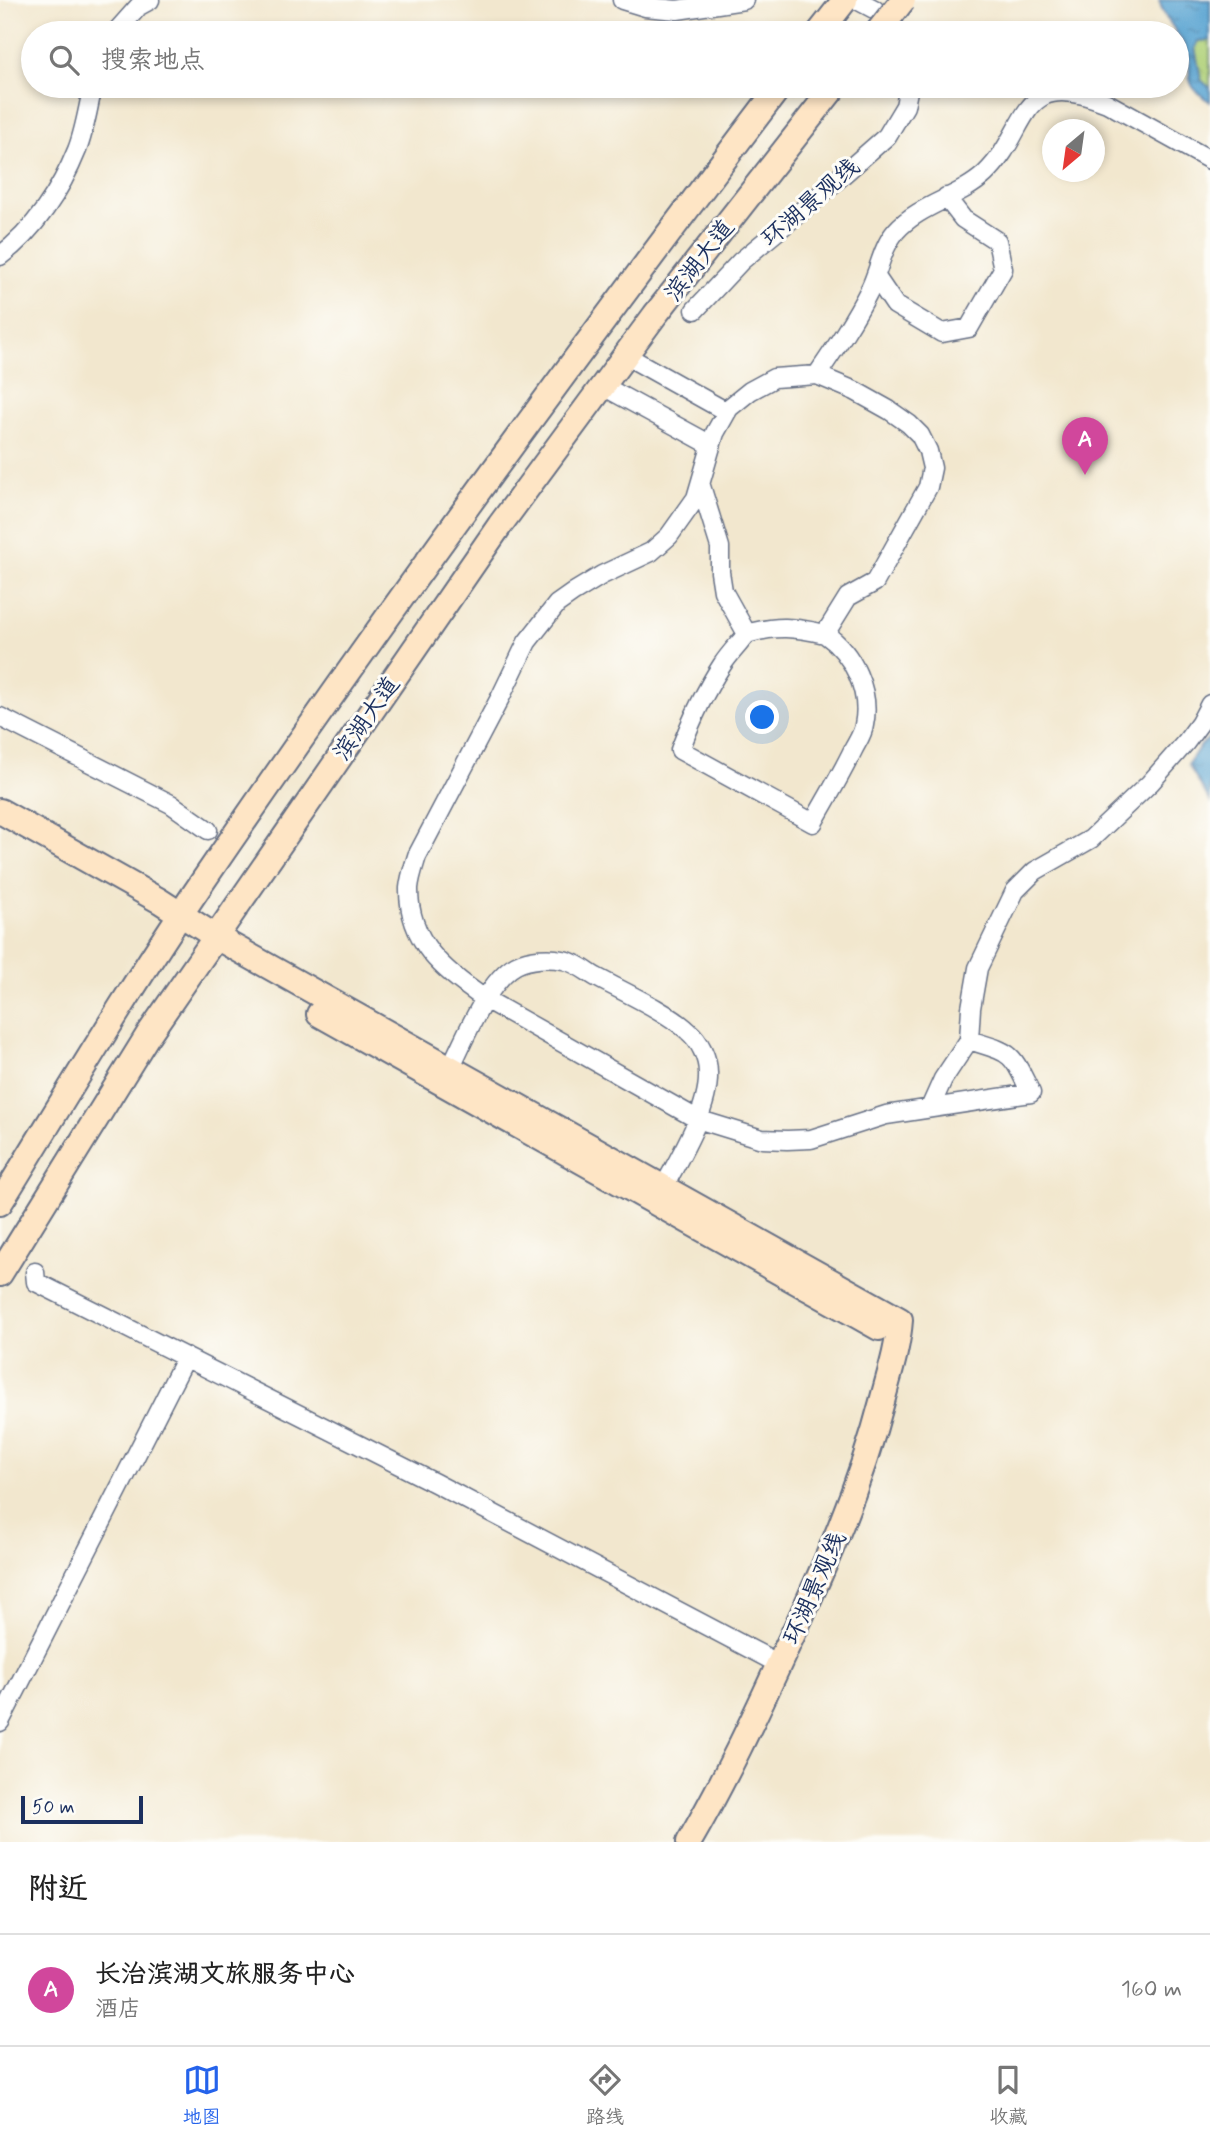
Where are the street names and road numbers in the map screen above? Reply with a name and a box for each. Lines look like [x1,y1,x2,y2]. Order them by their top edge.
street label: 环湖景观线 [756,152,866,254]
street label: 滨湖大道 [658,214,742,308]
street label: 滨湖大道 [327,671,407,767]
street label: 环湖景观线 [777,1527,854,1650]

